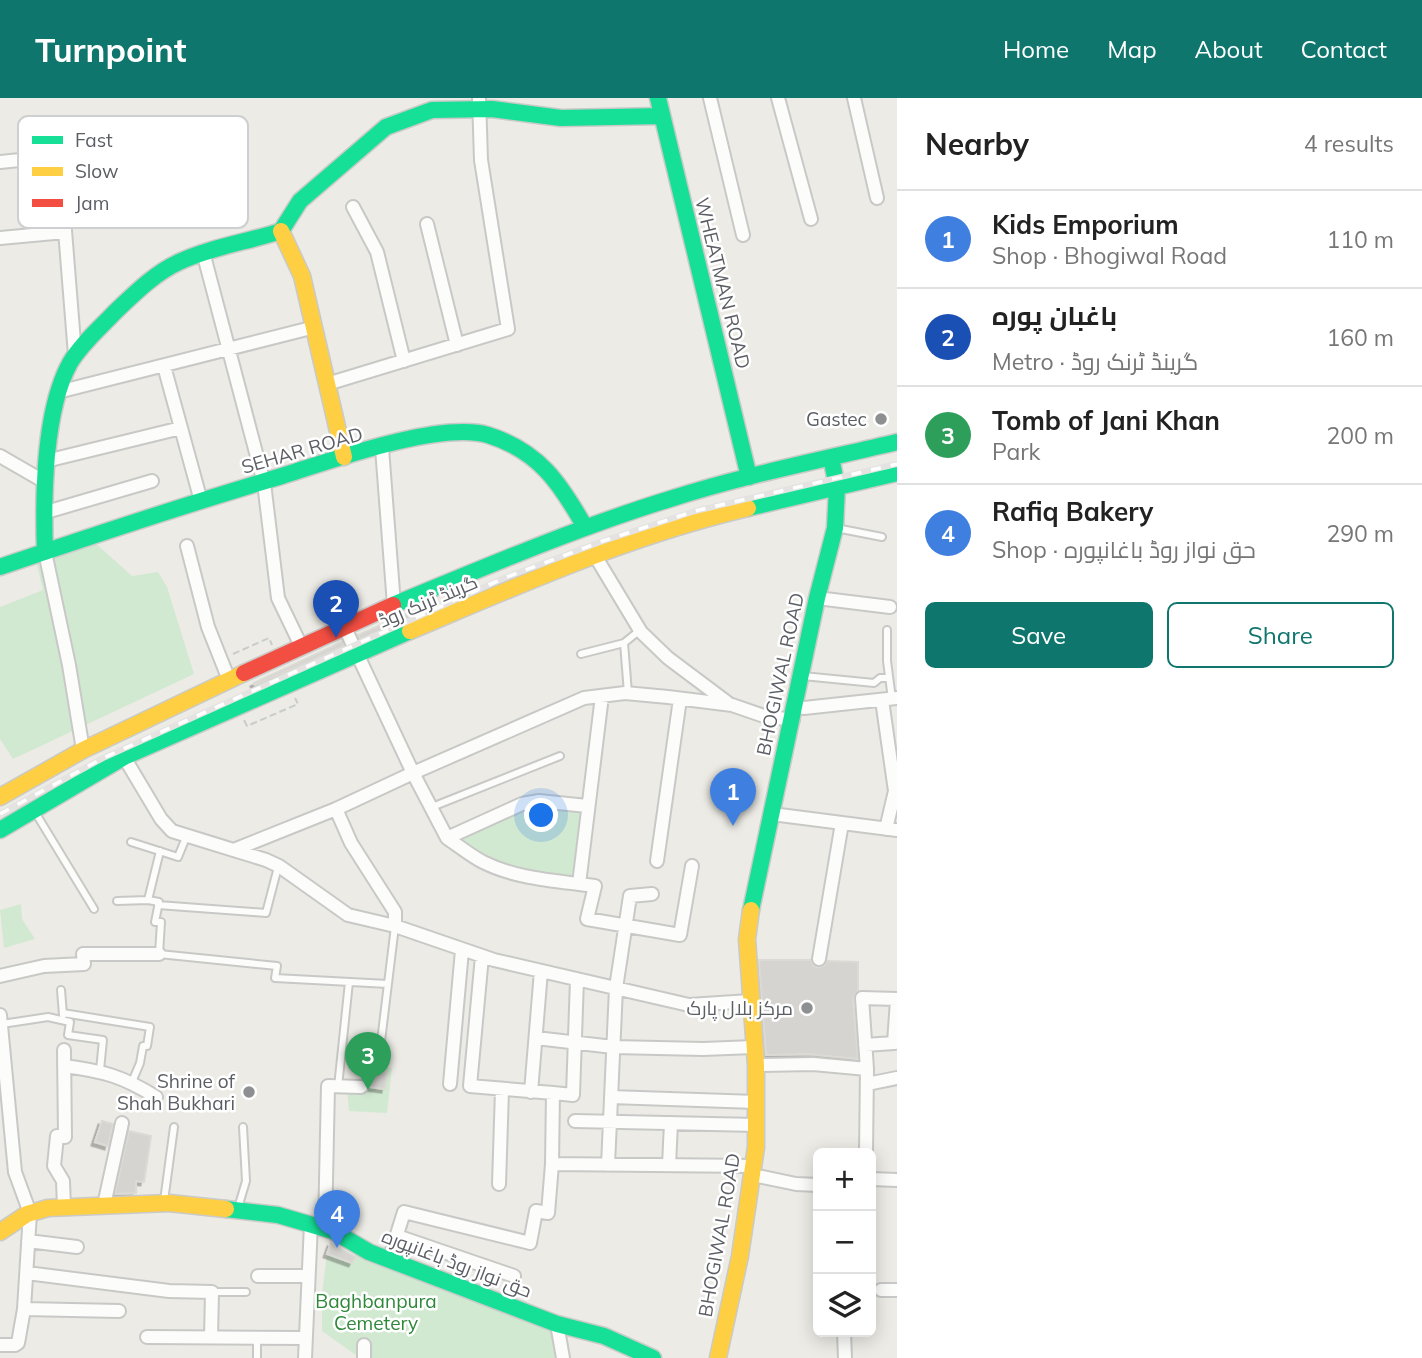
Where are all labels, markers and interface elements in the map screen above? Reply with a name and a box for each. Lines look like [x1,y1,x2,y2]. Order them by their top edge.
text: Turnpoint [35,29,187,70]
text: Home [1003,34,1069,64]
text: Map [1107,34,1157,64]
text: About [1195,34,1263,64]
text: Contact [1301,34,1387,64]
legend [18,116,248,228]
text: Nearby [925,125,1029,163]
text: Fast [75,128,113,152]
text: 4 results [1304,129,1394,158]
text: Slow [75,159,119,183]
text: Jam [75,191,109,215]
street label: WHEATMAN ROAD [690,195,756,371]
text: Kids Emporium [992,208,1179,241]
text: 1 [941,225,955,254]
text: 110 m [1326,225,1394,254]
text: Shop · Bhogiwal Road [992,241,1227,270]
text: باغبان پورہ [992,299,1117,332]
text: 2 [941,323,955,352]
text: 160 m [1326,323,1394,352]
text: Metro · گرینڈ ٹرنک روڈ [992,347,1198,376]
text: Tomb of Jani Khan [992,404,1220,437]
place label: Gastec [806,407,867,431]
marker: Gastec [873,411,889,427]
street label: SEHAR ROAD [238,421,366,479]
text: 3 [941,421,955,450]
text: 200 m [1326,421,1394,450]
text: Park [992,437,1040,466]
text: Rafiq Bakery [992,495,1153,528]
text: 4 [941,519,955,548]
text: 290 m [1326,519,1394,548]
text: Shop · حق نواز روڈ باغانپورہ [992,535,1256,564]
street label: گرینڈ ٹرنک روڈ [375,569,481,633]
pin: 2 [313,580,359,638]
street label: BHOGIWAL ROAD [751,590,809,758]
button: Save [925,602,1153,668]
button: Share [1167,602,1394,668]
pin: 1 [710,768,756,826]
your location [524,798,558,832]
place label: مرکز بلال پارک [687,996,793,1021]
marker: مرکز بلال پارک [799,1000,815,1016]
pin: 3 [345,1032,391,1090]
place label: Shrine of Shah Bukhari [117,1069,236,1115]
marker: Shrine of Shah Bukhari [241,1084,257,1100]
map controls [813,1148,876,1337]
button: + [813,1148,876,1211]
street label: BHOGIWAL ROAD [693,1151,745,1319]
pin: 4 [314,1190,360,1248]
button: − [813,1211,876,1274]
street label: حق نواز روڈ باغانپورہ [378,1223,535,1304]
button: layers [813,1274,876,1337]
park label: Baghbanpura Cemetery [315,1289,437,1335]

